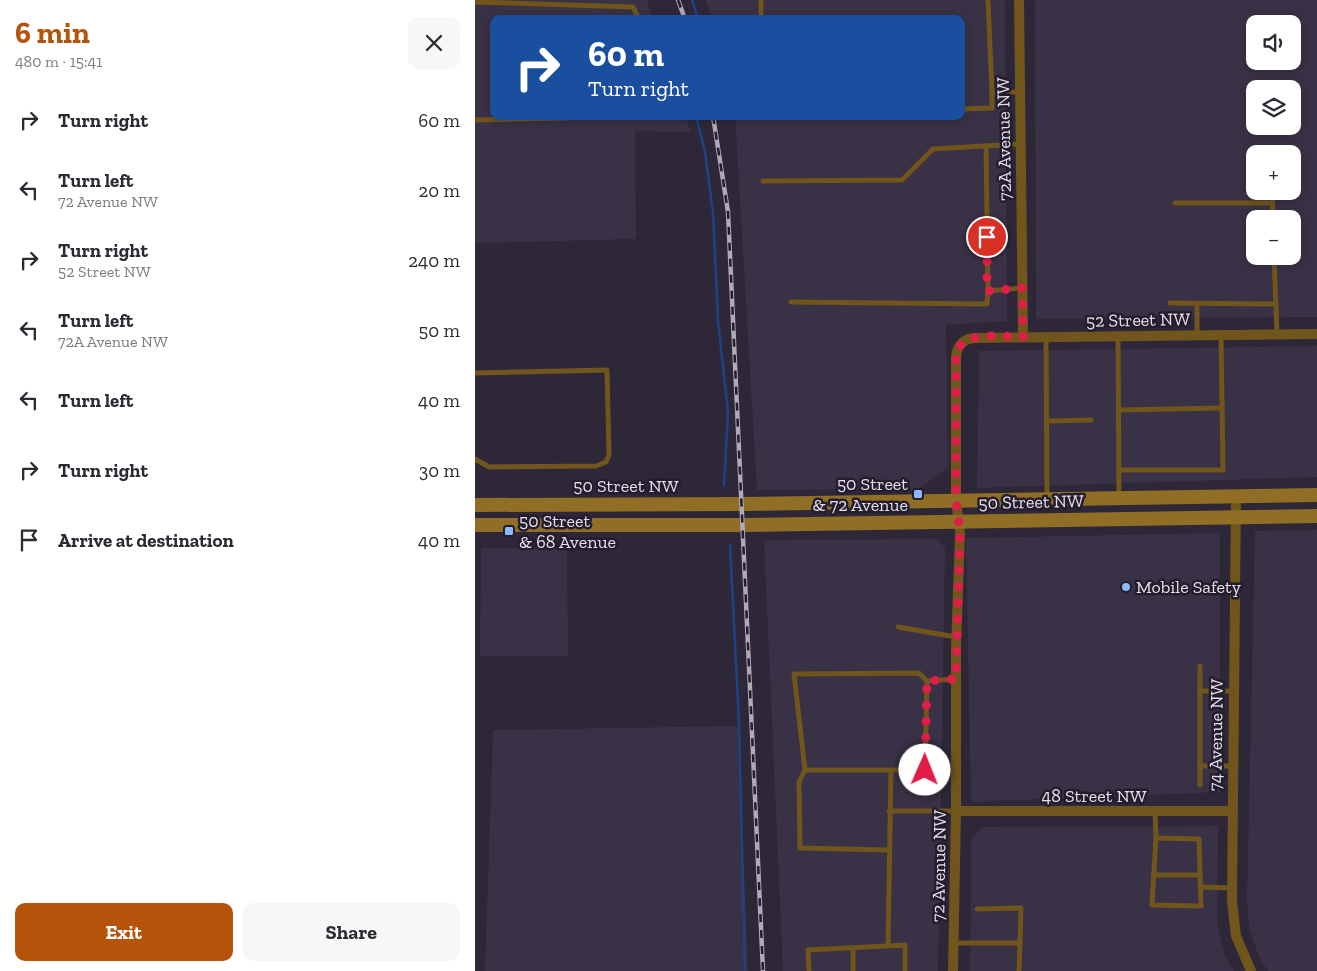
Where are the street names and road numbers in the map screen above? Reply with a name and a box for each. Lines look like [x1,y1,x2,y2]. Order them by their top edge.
street label: 72A Avenue NW [992,77,1016,201]
street label: 52 Street NW [1086,308,1190,332]
street label: 50 Street NW [573,475,679,497]
street label: 50 Street NW [978,490,1084,514]
street label: 74 Avenue NW [1204,678,1228,791]
street label: 48 Street NW [1041,785,1147,807]
street label: 72 Avenue NW [927,809,951,922]

